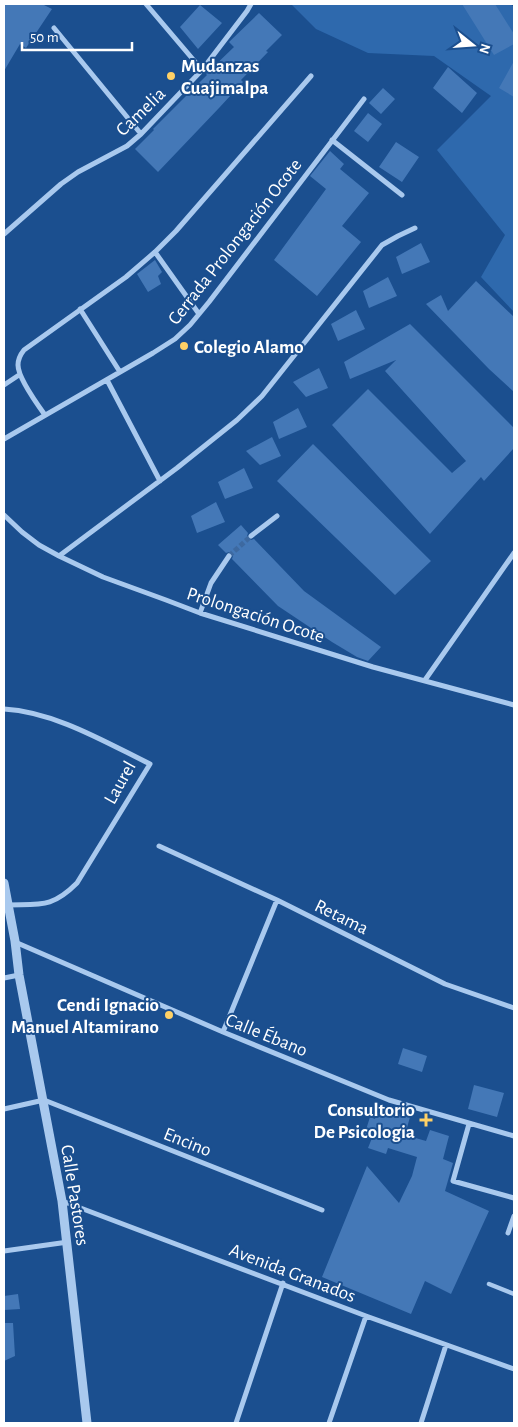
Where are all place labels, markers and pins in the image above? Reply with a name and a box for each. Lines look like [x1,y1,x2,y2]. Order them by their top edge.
place label: Mudanzas Cuajimalpa [181,57,268,98]
marker: Mudanzas Cuajimalpa [165,70,177,82]
place label: Colegio Alamo [194,338,304,357]
marker: Colegio Alamo [178,340,190,352]
place label: Cendi Ignacio Manuel Altamirano [11,996,159,1037]
marker: Cendi Ignacio Manuel Altamirano [163,1009,175,1021]
place label: Consultorio De Psicologia [314,1101,415,1142]
marker: Consultorio De Psicologia [419,1113,433,1127]

